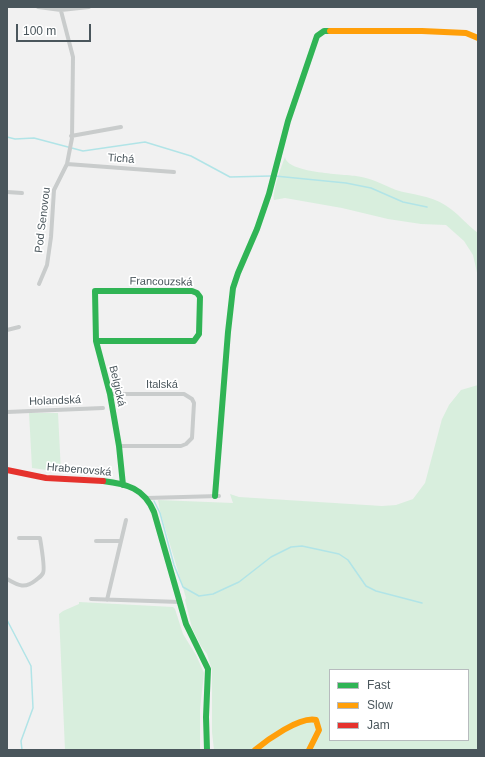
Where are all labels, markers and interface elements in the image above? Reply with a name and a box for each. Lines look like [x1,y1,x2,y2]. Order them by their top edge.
scale bar [18,16,93,42]
text: 100 m [23,24,56,38]
street label: Tichá [107,151,135,167]
street label: Pod Senovou [32,186,54,254]
street label: Francouzská [129,275,193,289]
street label: Belgická [106,364,128,408]
street label: Italská [146,378,178,392]
street label: Holandská [29,393,81,409]
street label: Hrabenovská [46,461,112,479]
legend [329,669,469,741]
text: Fast [367,678,390,692]
text: Slow [367,698,393,712]
text: Jam [367,718,390,732]

